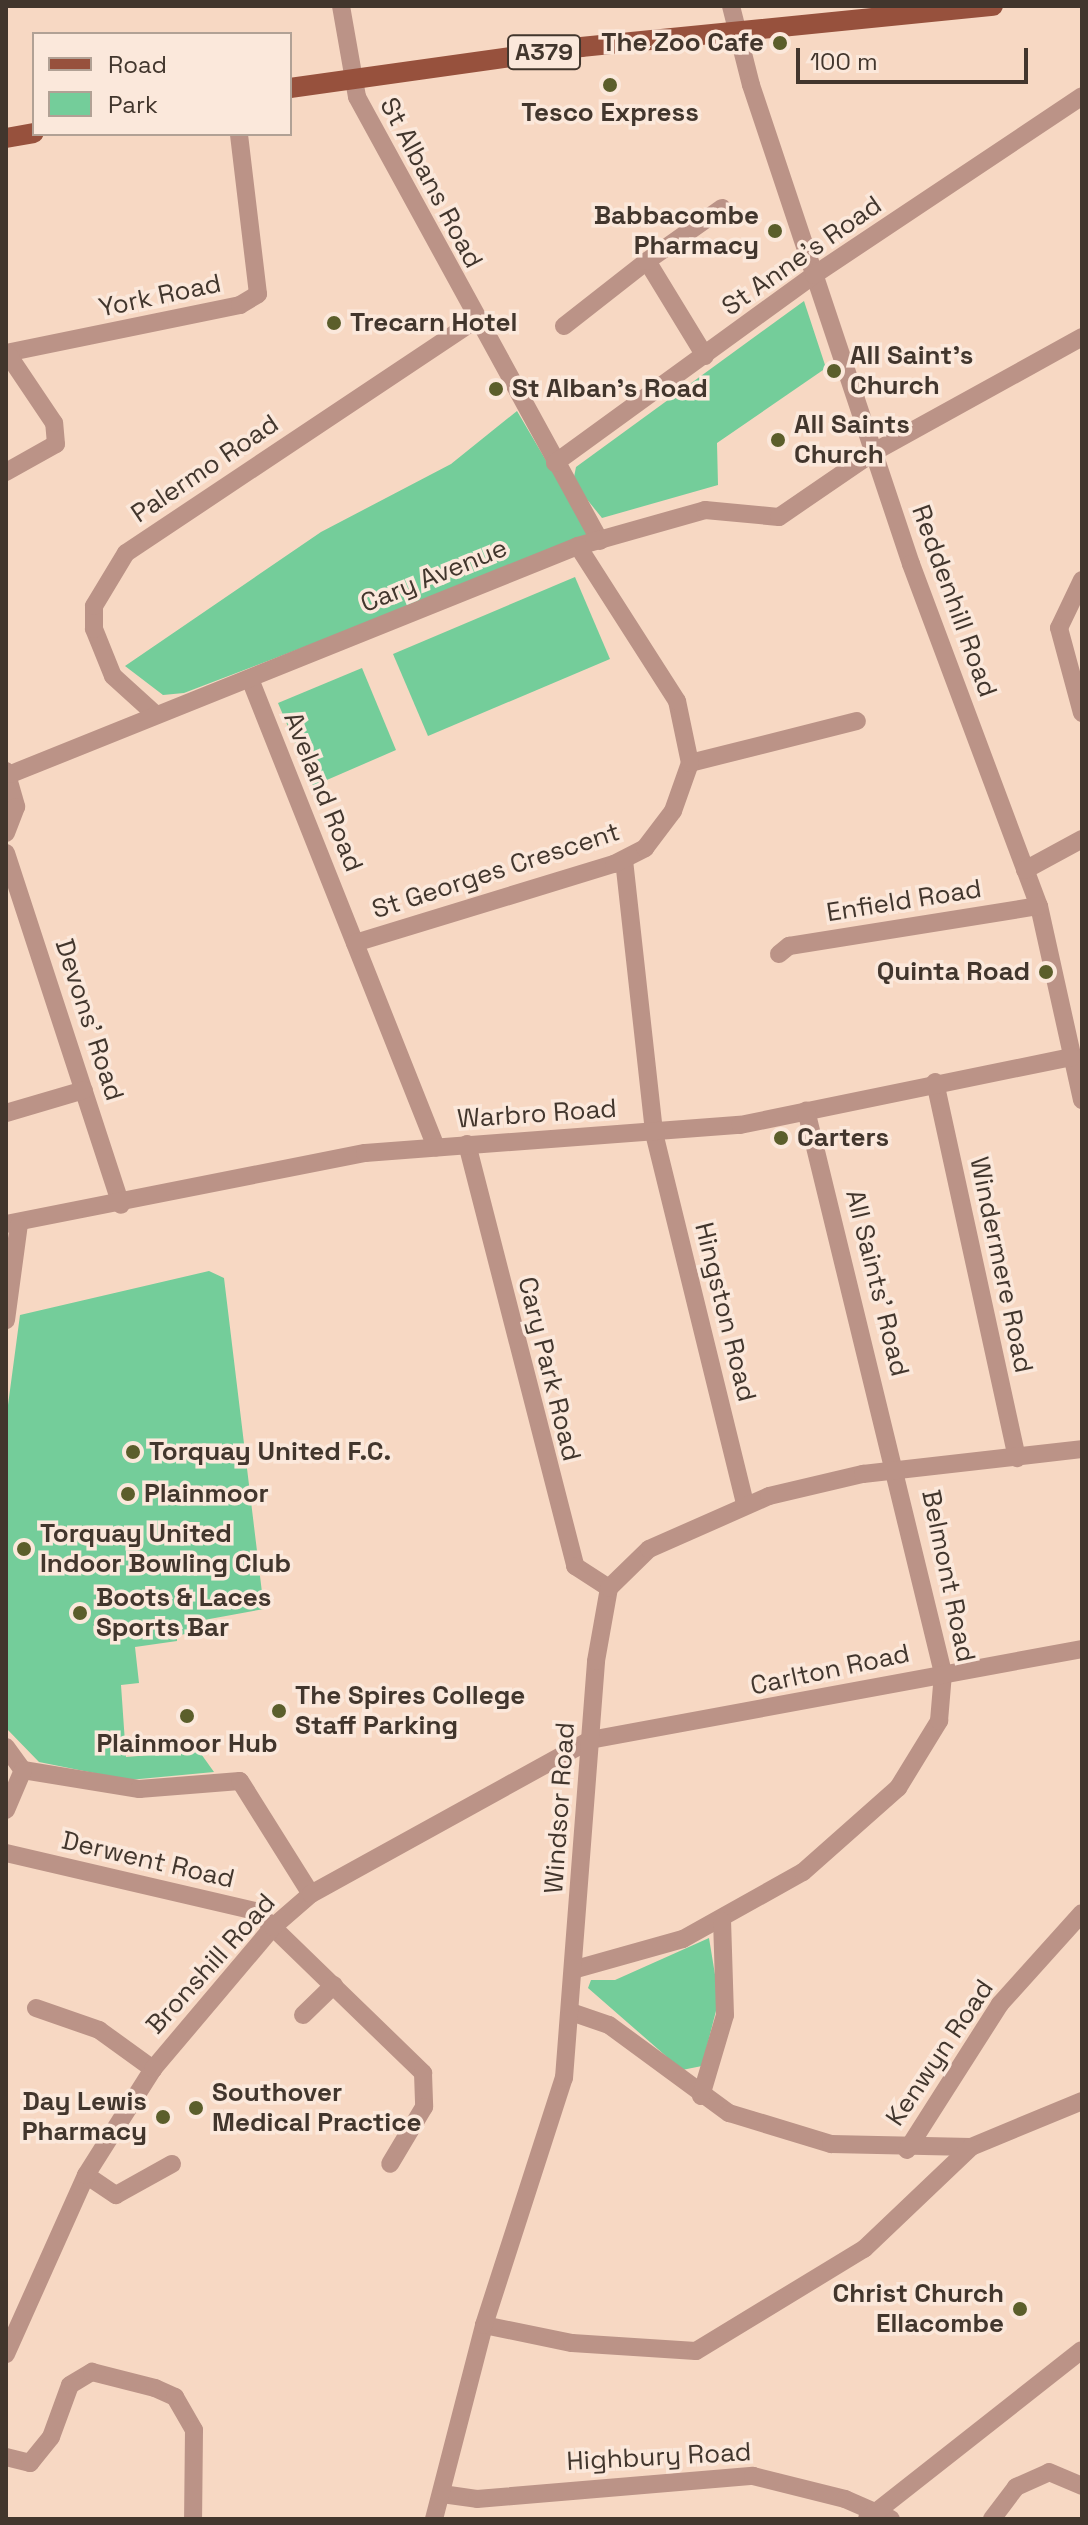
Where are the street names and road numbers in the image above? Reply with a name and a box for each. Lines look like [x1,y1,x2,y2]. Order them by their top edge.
road number: A379 [506,32,582,72]
street label: St Albans Road [373,92,489,274]
street label: St Anne's Road [716,189,888,323]
street label: York Road [96,268,224,324]
street label: Palermo Road [125,408,285,530]
street label: Reddenhill Road [905,501,1003,701]
street label: Cary Avenue [356,532,512,620]
street label: Aveland Road [277,708,369,876]
street label: St Georges Crescent [368,816,624,926]
street label: Enfield Road [824,873,984,929]
street label: Devons' Road [48,935,130,1105]
street label: Warbro Road [456,1093,618,1135]
street label: Windermere Road [963,1154,1039,1376]
street label: All Saints' Road [839,1186,915,1380]
street label: Hingston Road [688,1219,762,1405]
street label: Cary Park Road [511,1274,587,1464]
street label: Belmont Road [915,1487,981,1665]
street label: Carlton Road [748,1638,912,1702]
street label: Windsor Road [538,1721,582,1895]
street label: Derwent Road [59,1825,237,1895]
street label: Bronshill Road [140,1888,282,2040]
street label: Kenwyn Road [880,1974,1000,2132]
street label: Highbury Road [566,2437,752,2477]

